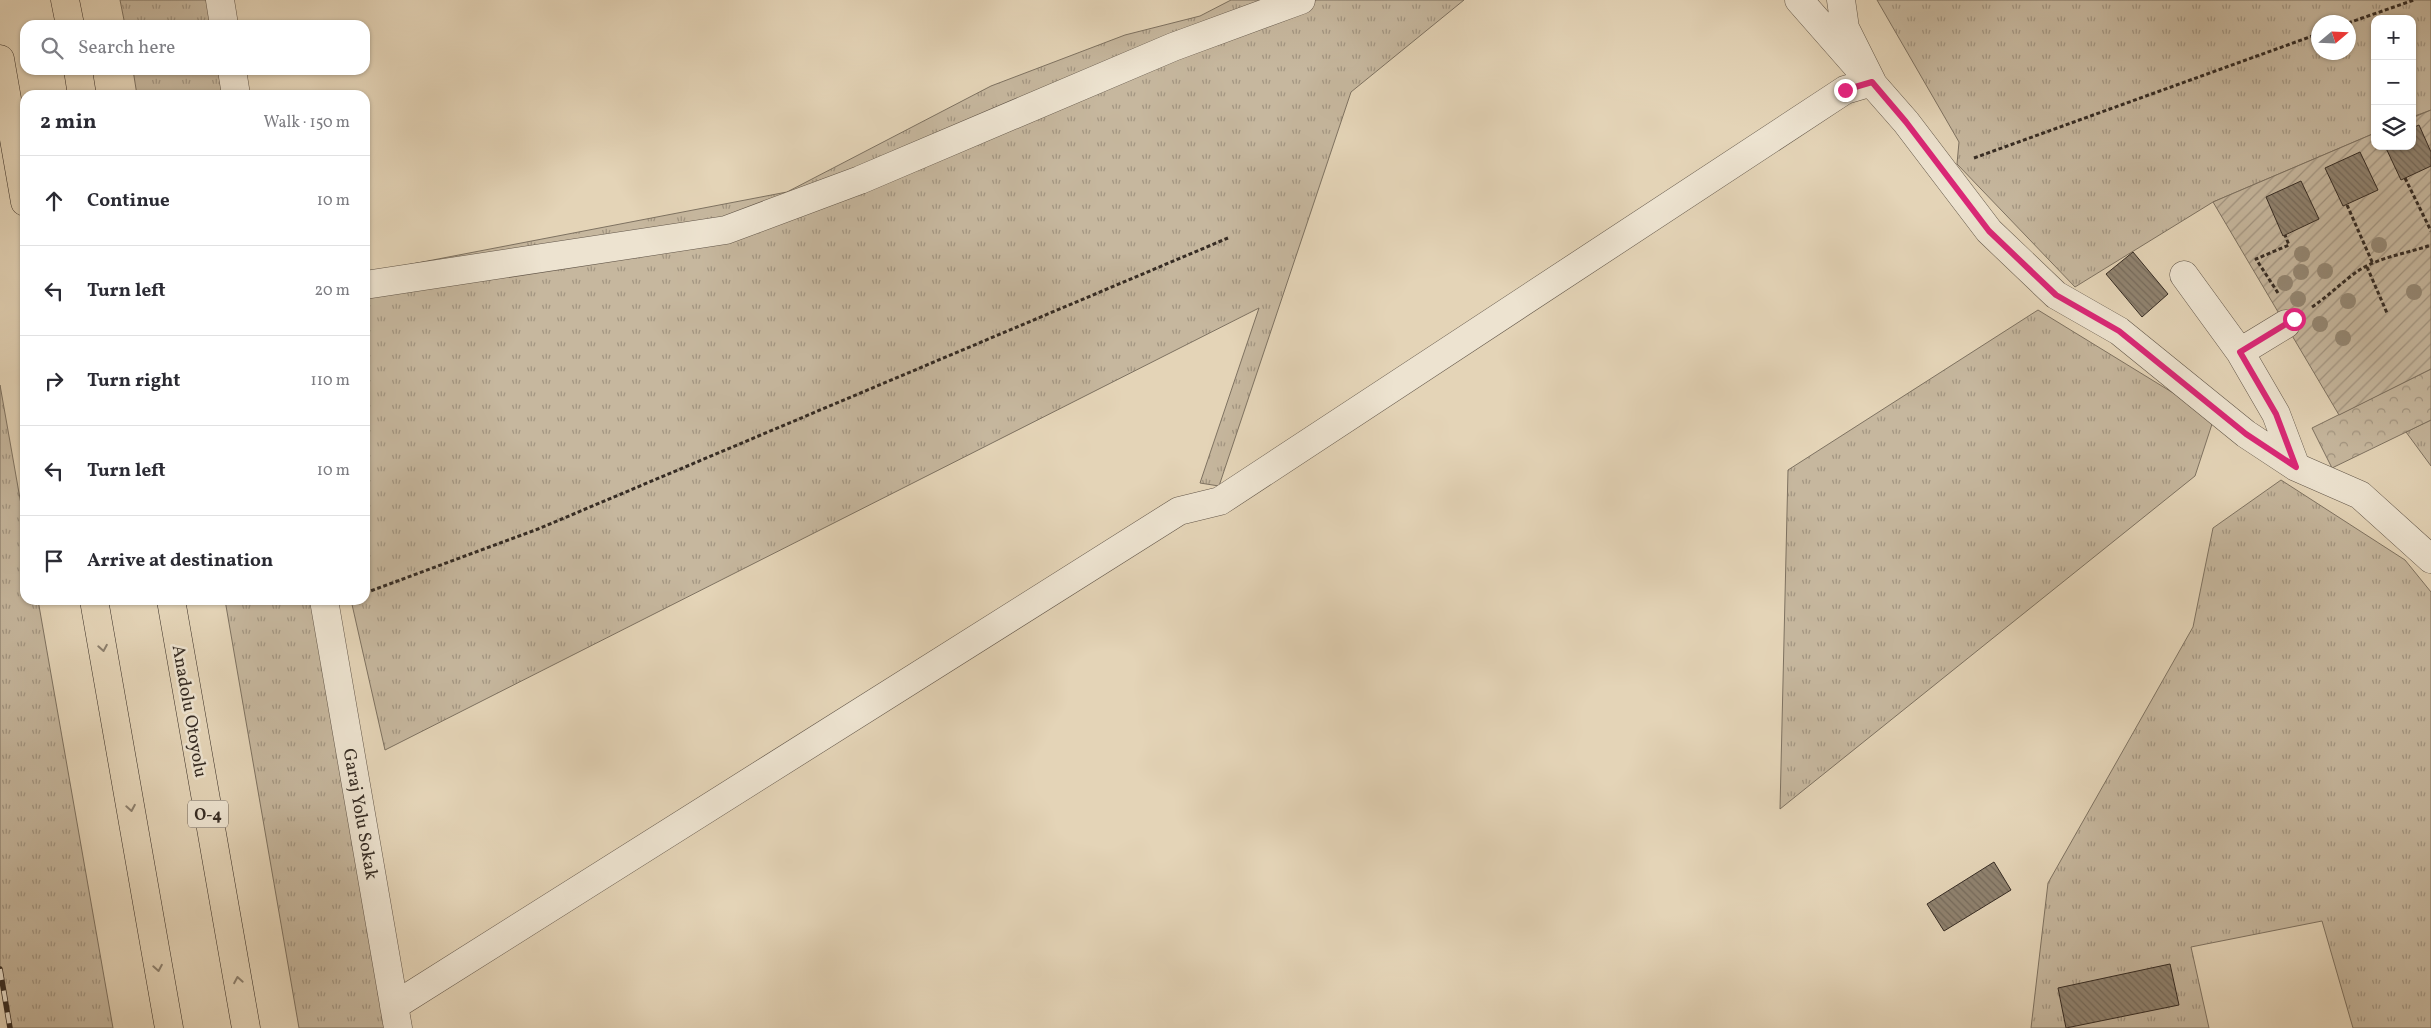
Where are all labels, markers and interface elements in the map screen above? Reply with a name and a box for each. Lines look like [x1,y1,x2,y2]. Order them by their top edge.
north arrow [2311,15,2356,60]
map controls [2371,15,2416,150]
button: + [2371,15,2416,60]
search box [20,20,370,75]
icon: search [38,34,66,62]
text: Search here [78,35,175,61]
button: − [2371,60,2416,105]
route end [1834,79,1857,102]
button: layers [2371,105,2416,150]
text: 2 min [40,108,97,137]
text: Walk · 150 m [264,112,350,134]
icon: ahead [40,187,68,215]
text: Continue [87,188,170,214]
text: 10 m [317,190,350,212]
icon: left [40,277,68,305]
text: Turn left [87,278,166,304]
text: 20 m [315,280,350,302]
route start [2283,308,2306,331]
icon: right [40,367,68,395]
text: Turn right [87,368,180,394]
text: 110 m [311,370,350,392]
icon: left [40,457,68,485]
text: Turn left [87,458,166,484]
text: 10 m [317,460,350,482]
icon: arrive [40,547,68,575]
text: Arrive at destination [87,548,273,574]
street label: Anadolu Otoyolu [165,643,212,780]
one-way arrow [97,644,107,652]
street label: Garaj Yolu Sokak [336,747,383,882]
road number: O-4 [188,801,228,828]
one-way arrow [125,804,135,812]
one-way arrow [153,964,163,973]
one-way arrow [233,976,243,984]

